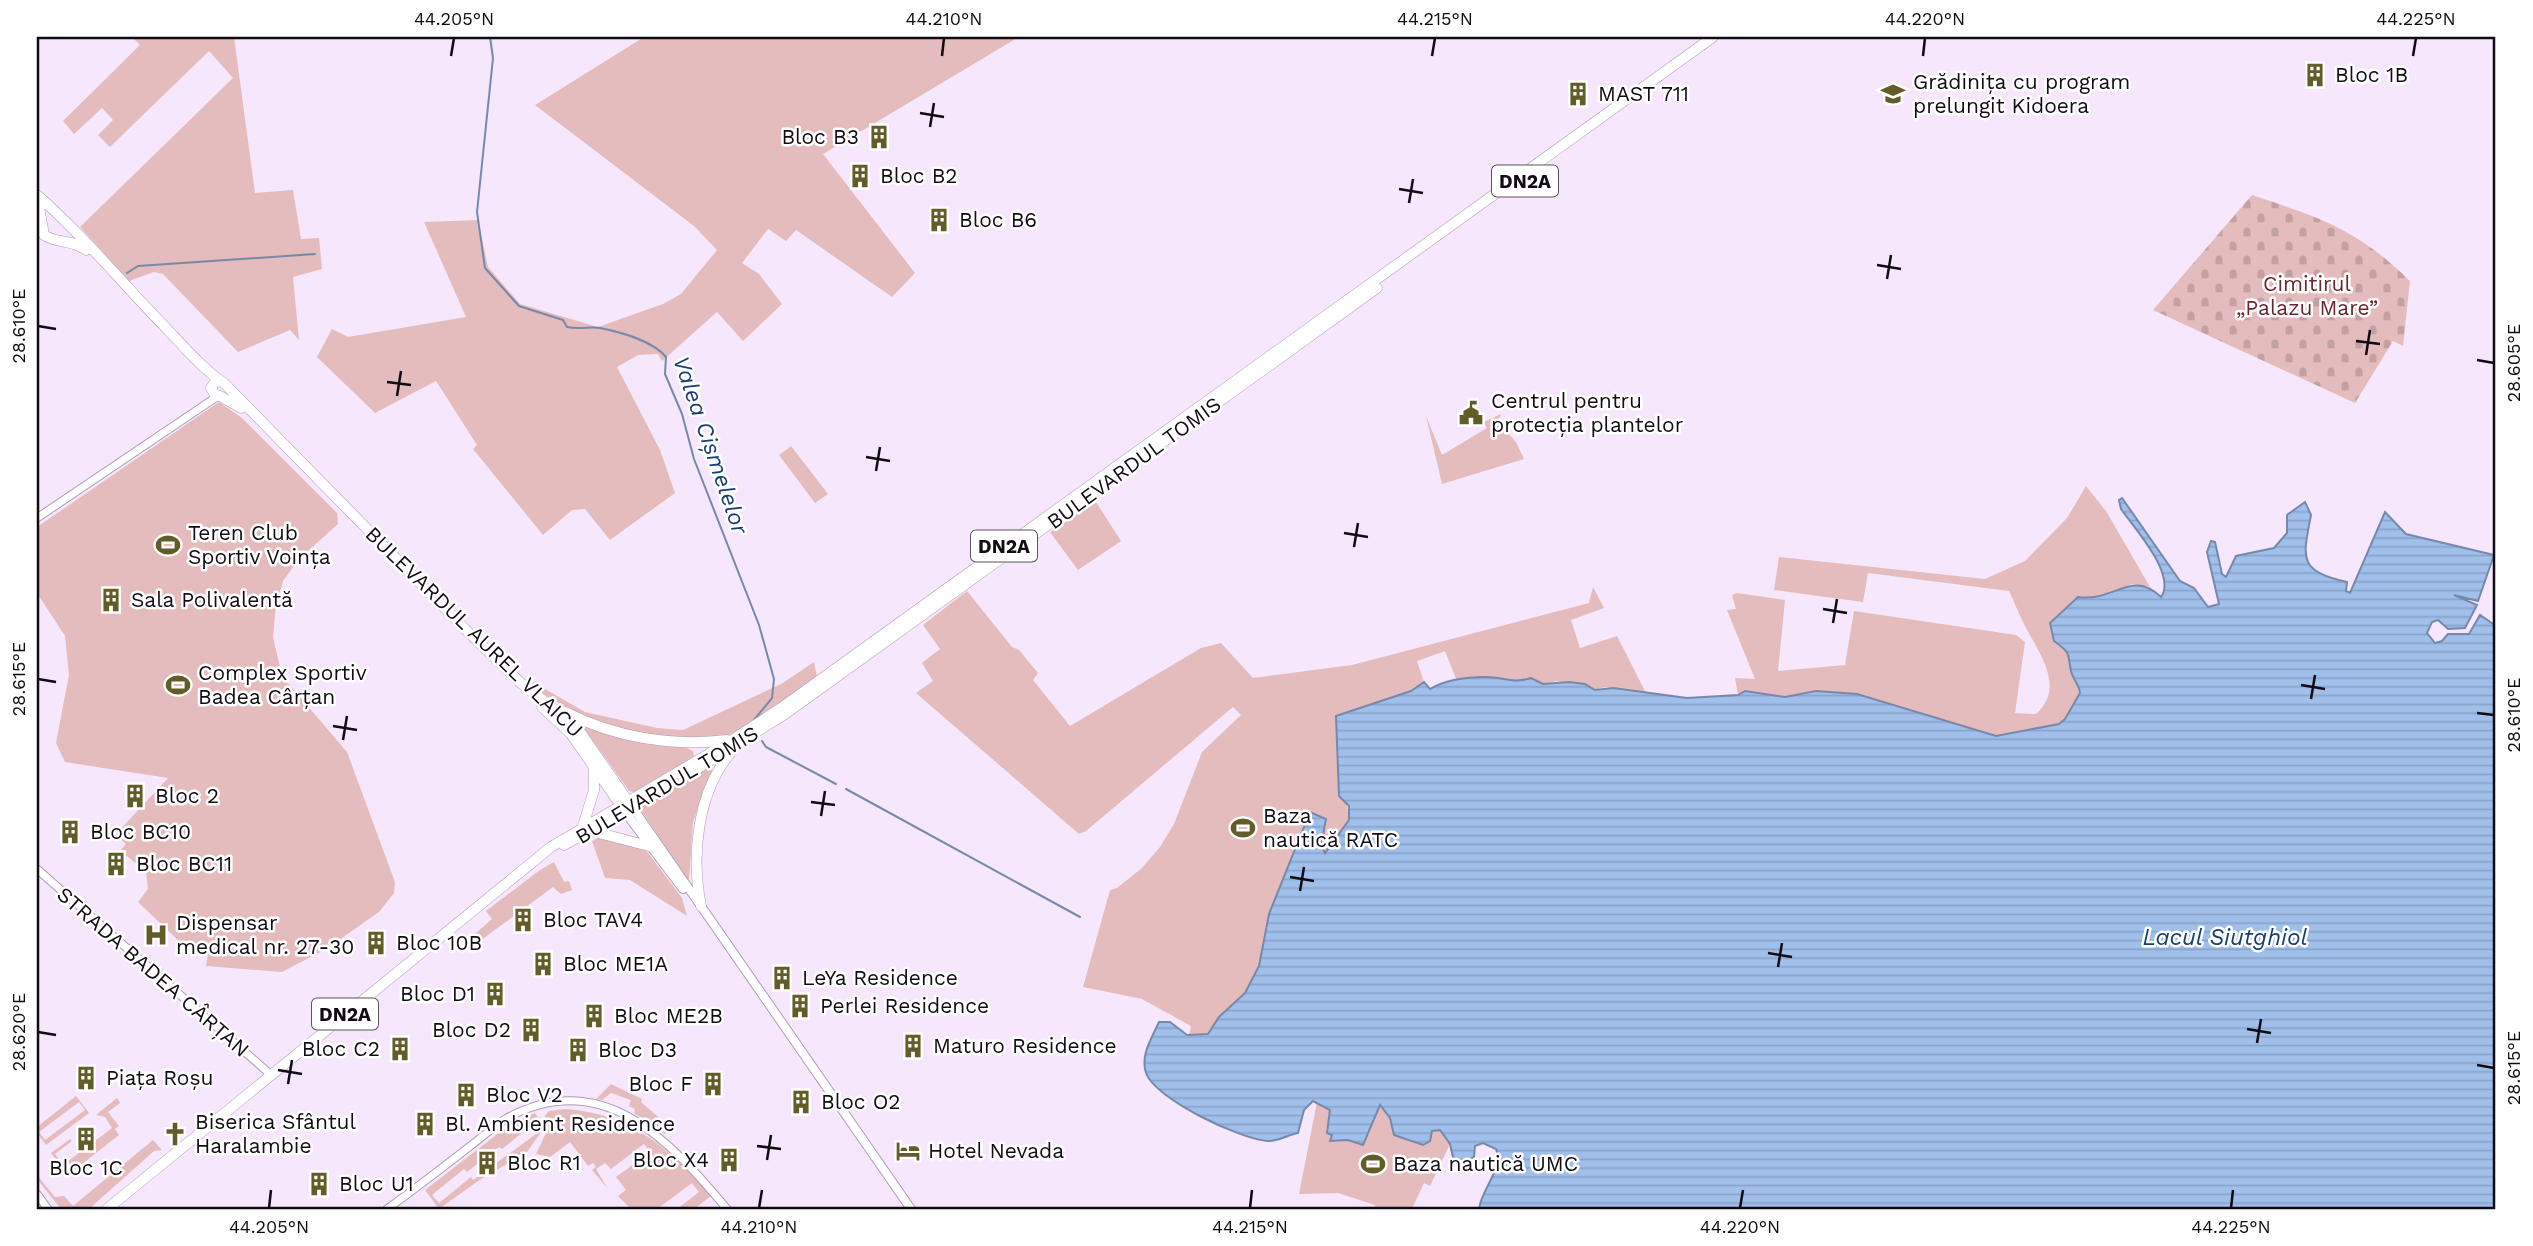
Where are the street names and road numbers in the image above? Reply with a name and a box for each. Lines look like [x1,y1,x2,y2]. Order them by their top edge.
road number: DN2A [1492,166,1558,196]
street label: BULEVARDUL TOMIS [1042,391,1226,534]
street label: BULEVARDUL AUREL VLAICU [360,521,588,742]
road number: DN2A [971,530,1037,562]
street label: BULEVARDUL TOMIS [571,720,763,849]
street label: STRADA BADEA CÂRȚAN [52,881,254,1062]
road number: DN2A [312,998,378,1030]

